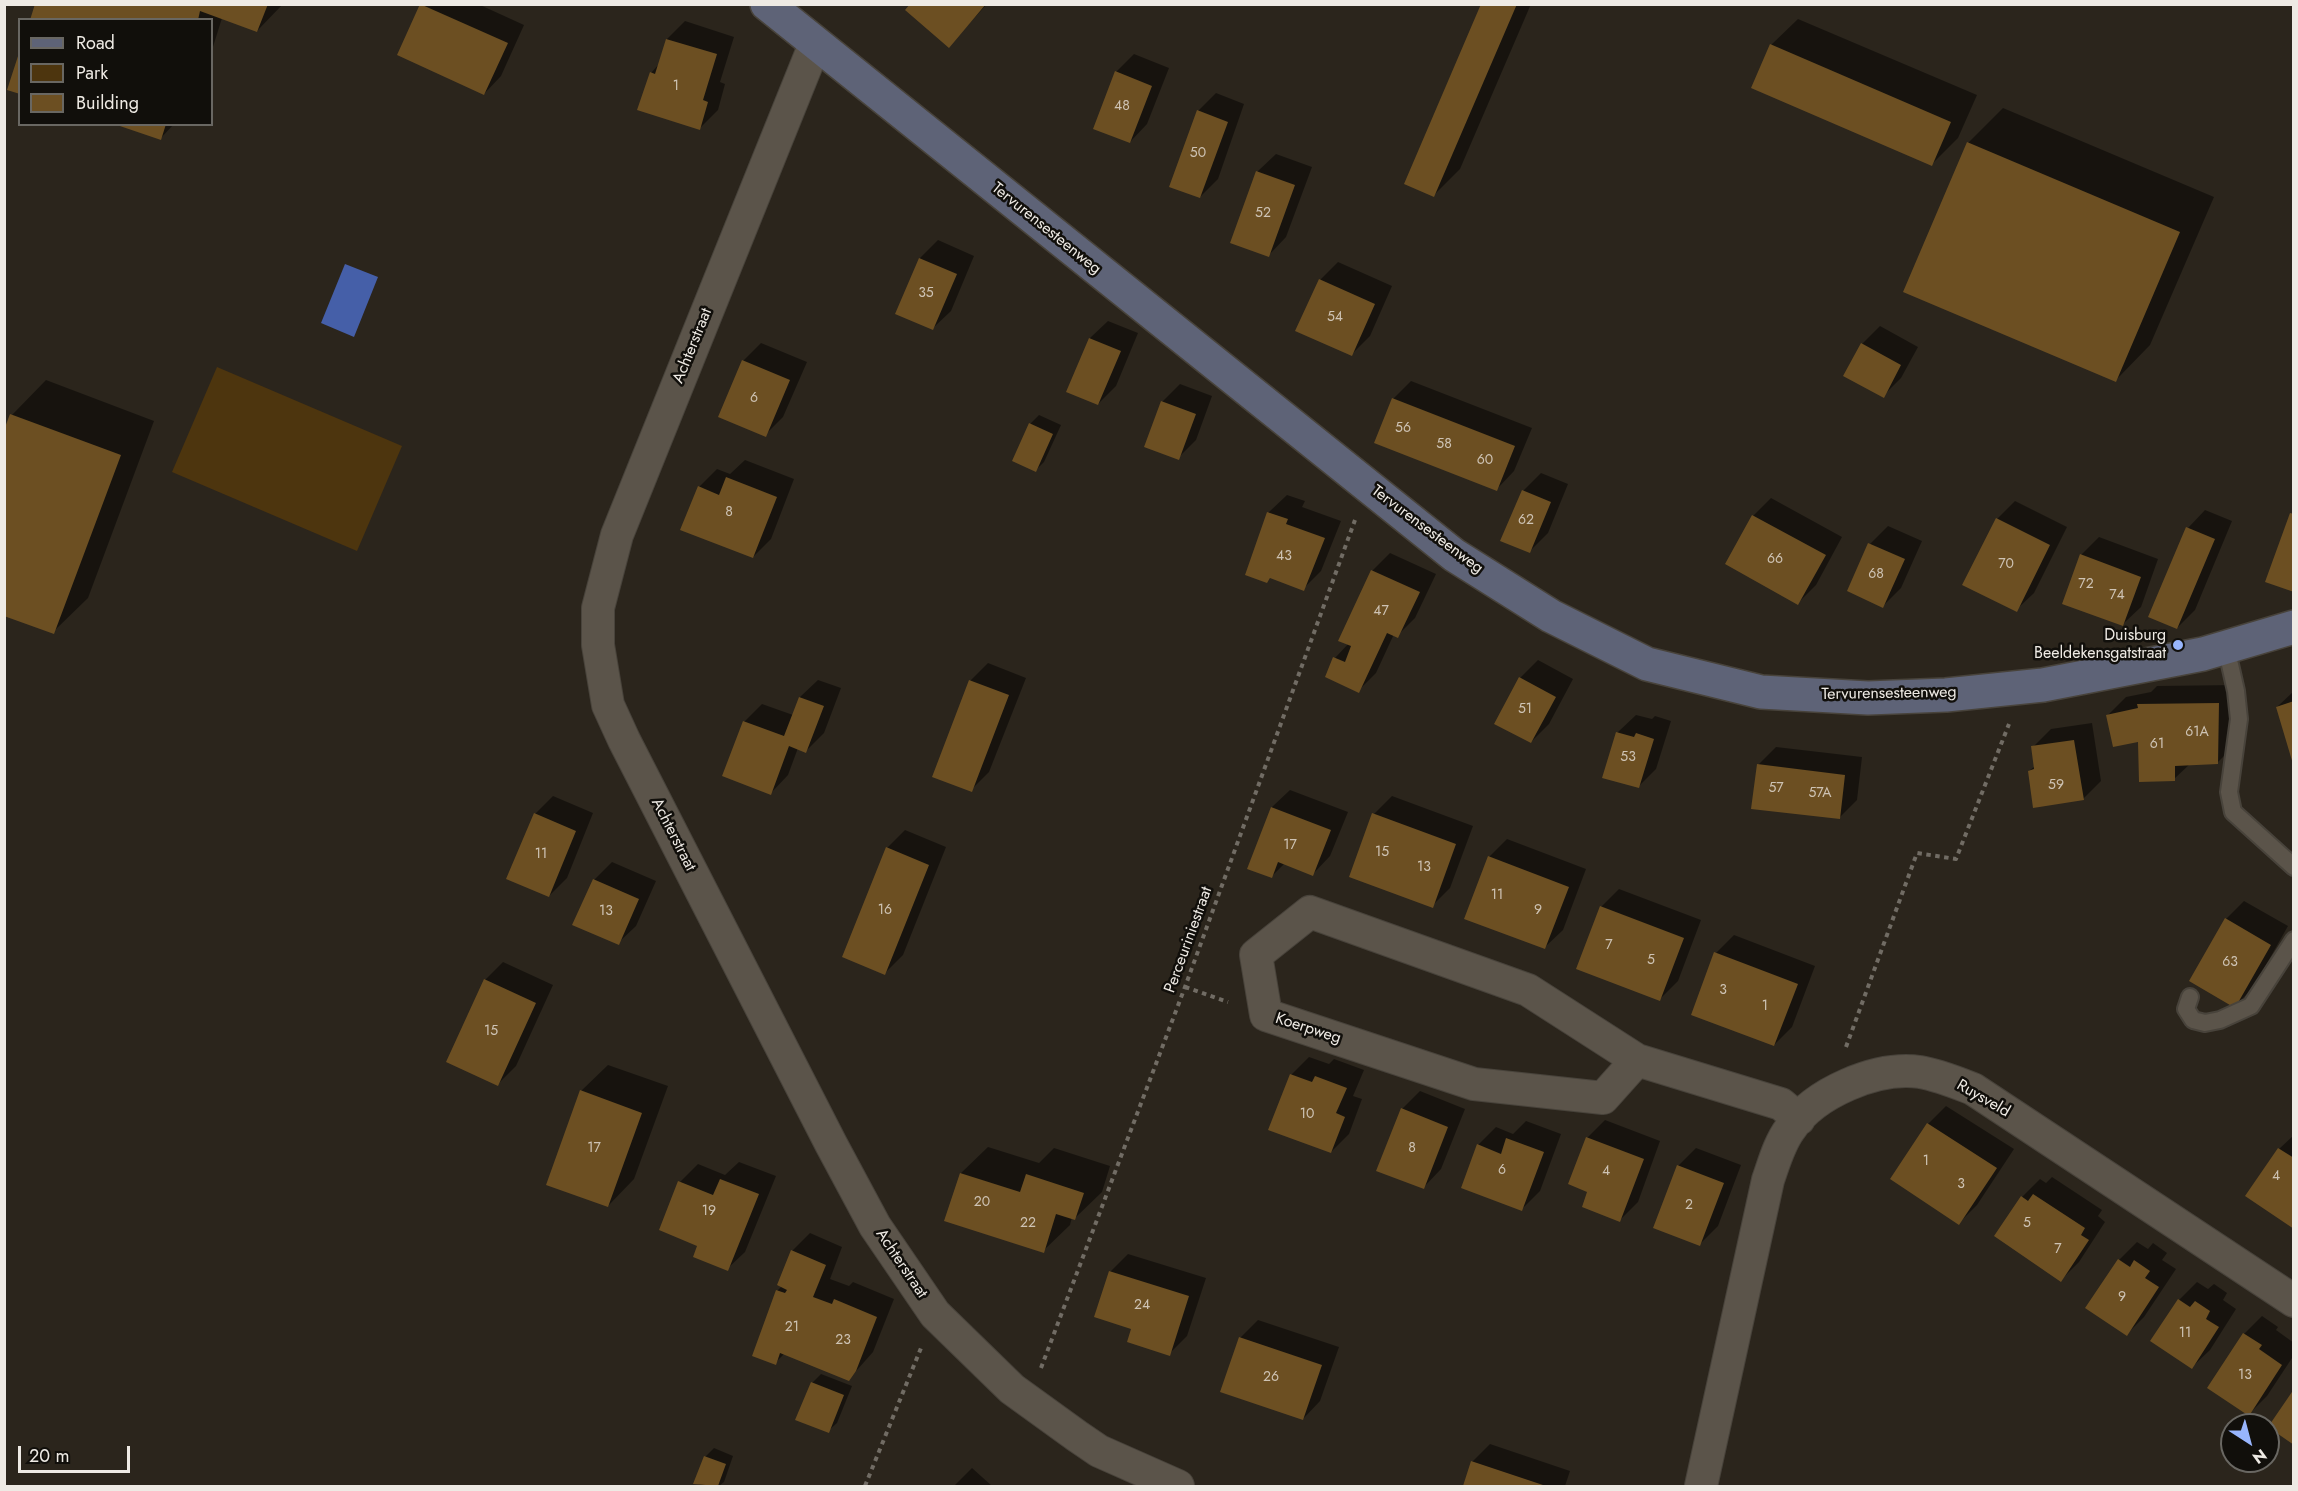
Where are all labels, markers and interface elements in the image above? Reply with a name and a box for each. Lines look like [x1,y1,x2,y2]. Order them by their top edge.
legend [18,18,213,126]
text: Road [76,30,115,56]
text: Park [76,60,108,86]
house number: 1 [673,79,679,95]
text: Building [76,90,139,116]
house number: 48 [1114,99,1130,115]
house number: 50 [1190,146,1206,162]
street label: Tervurensesteenweg [987,179,1105,279]
house number: 52 [1255,206,1271,222]
house number: 35 [918,286,934,302]
street label: Achterstraat [669,306,717,386]
house number: 54 [1327,310,1343,326]
house number: 6 [750,391,758,407]
house number: 56 [1395,421,1411,437]
house number: 58 [1436,437,1452,453]
house number: 60 [1477,453,1493,469]
street label: Tervurensesteenweg [1367,482,1487,578]
house number: 8 [725,505,733,521]
house number: 62 [1518,513,1534,529]
house number: 43 [1276,549,1292,565]
house number: 66 [1767,552,1783,568]
house number: 70 [1998,557,2014,573]
house number: 68 [1868,567,1884,583]
house number: 72 [2078,577,2094,593]
house number: 74 [2109,588,2125,604]
house number: 47 [1373,604,1389,620]
place label: Duisburg Beeldekensgatstraat [2034,626,2166,664]
marker: Duisburg Beeldekensgatstraat [2171,638,2185,652]
street label: Tervurensesteenweg [1821,683,1957,705]
house number: 51 [1518,702,1532,718]
house number: 61A [2185,725,2209,741]
house number: 61 [2150,737,2164,753]
house number: 53 [1620,750,1636,766]
house number: 59 [2048,778,2064,794]
house number: 57 [1768,781,1784,797]
house number: 57A [1808,786,1832,802]
street label: Achterstraat [646,795,700,875]
house number: 17 [1283,838,1297,854]
house number: 15 [1375,845,1389,861]
house number: 11 [535,847,547,863]
house number: 13 [1417,860,1431,876]
street label: Perceuriniestraat [1161,884,1217,996]
house number: 11 [1491,888,1503,904]
house number: 16 [878,903,892,919]
house number: 9 [1534,903,1542,919]
house number: 13 [599,904,613,920]
house number: 7 [1605,938,1613,954]
house number: 5 [1647,953,1655,969]
house number: 63 [2222,955,2238,971]
house number: 3 [1719,983,1727,999]
house number: 1 [1762,999,1768,1015]
street label: Koerpweg [1273,1009,1343,1049]
house number: 15 [484,1024,498,1040]
street label: Ruysveld [1953,1076,2013,1122]
house number: 10 [1300,1107,1314,1123]
house number: 17 [587,1141,601,1157]
house number: 8 [1408,1141,1416,1157]
house number: 1 [1923,1154,1929,1170]
house number: 6 [1498,1163,1506,1179]
house number: 4 [1602,1164,1610,1180]
house number: 4 [2272,1169,2280,1185]
house number: 3 [1957,1177,1965,1193]
house number: 20 [974,1195,990,1211]
house number: 2 [1685,1198,1693,1214]
house number: 19 [702,1204,716,1220]
house number: 22 [1020,1216,1036,1232]
house number: 5 [2023,1216,2031,1232]
street label: Achterstraat [871,1226,931,1302]
house number: 7 [2054,1242,2062,1258]
house number: 9 [2118,1290,2126,1306]
house number: 24 [1134,1298,1150,1314]
house number: 21 [785,1320,799,1336]
house number: 11 [2179,1326,2191,1342]
house number: 23 [835,1333,851,1349]
house number: 13 [2238,1368,2252,1384]
house number: 26 [1263,1370,1279,1386]
north arrow [2220,1413,2280,1473]
scale bar [21,1434,134,1472]
text: 20 m [29,1443,69,1469]
text: N [2248,1443,2272,1469]

